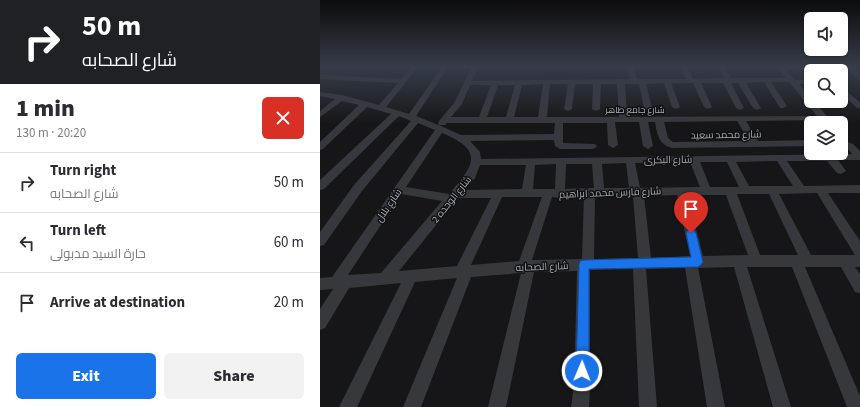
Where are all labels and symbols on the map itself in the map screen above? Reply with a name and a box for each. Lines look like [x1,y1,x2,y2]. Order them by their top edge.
street label: شارع جامع طاهر [604,104,665,117]
street label: شارع محمد سعيد [690,127,762,143]
street label: شارع البكرى [644,153,692,167]
street label: شارع الوحده 2 [429,173,475,226]
street label: شارع فارس محمد ابراهيم [559,184,661,202]
street label: شارع بلال [373,186,405,225]
pin [674,192,708,233]
street label: شارع الصحابه [515,259,569,275]
position arrow [561,350,603,392]

